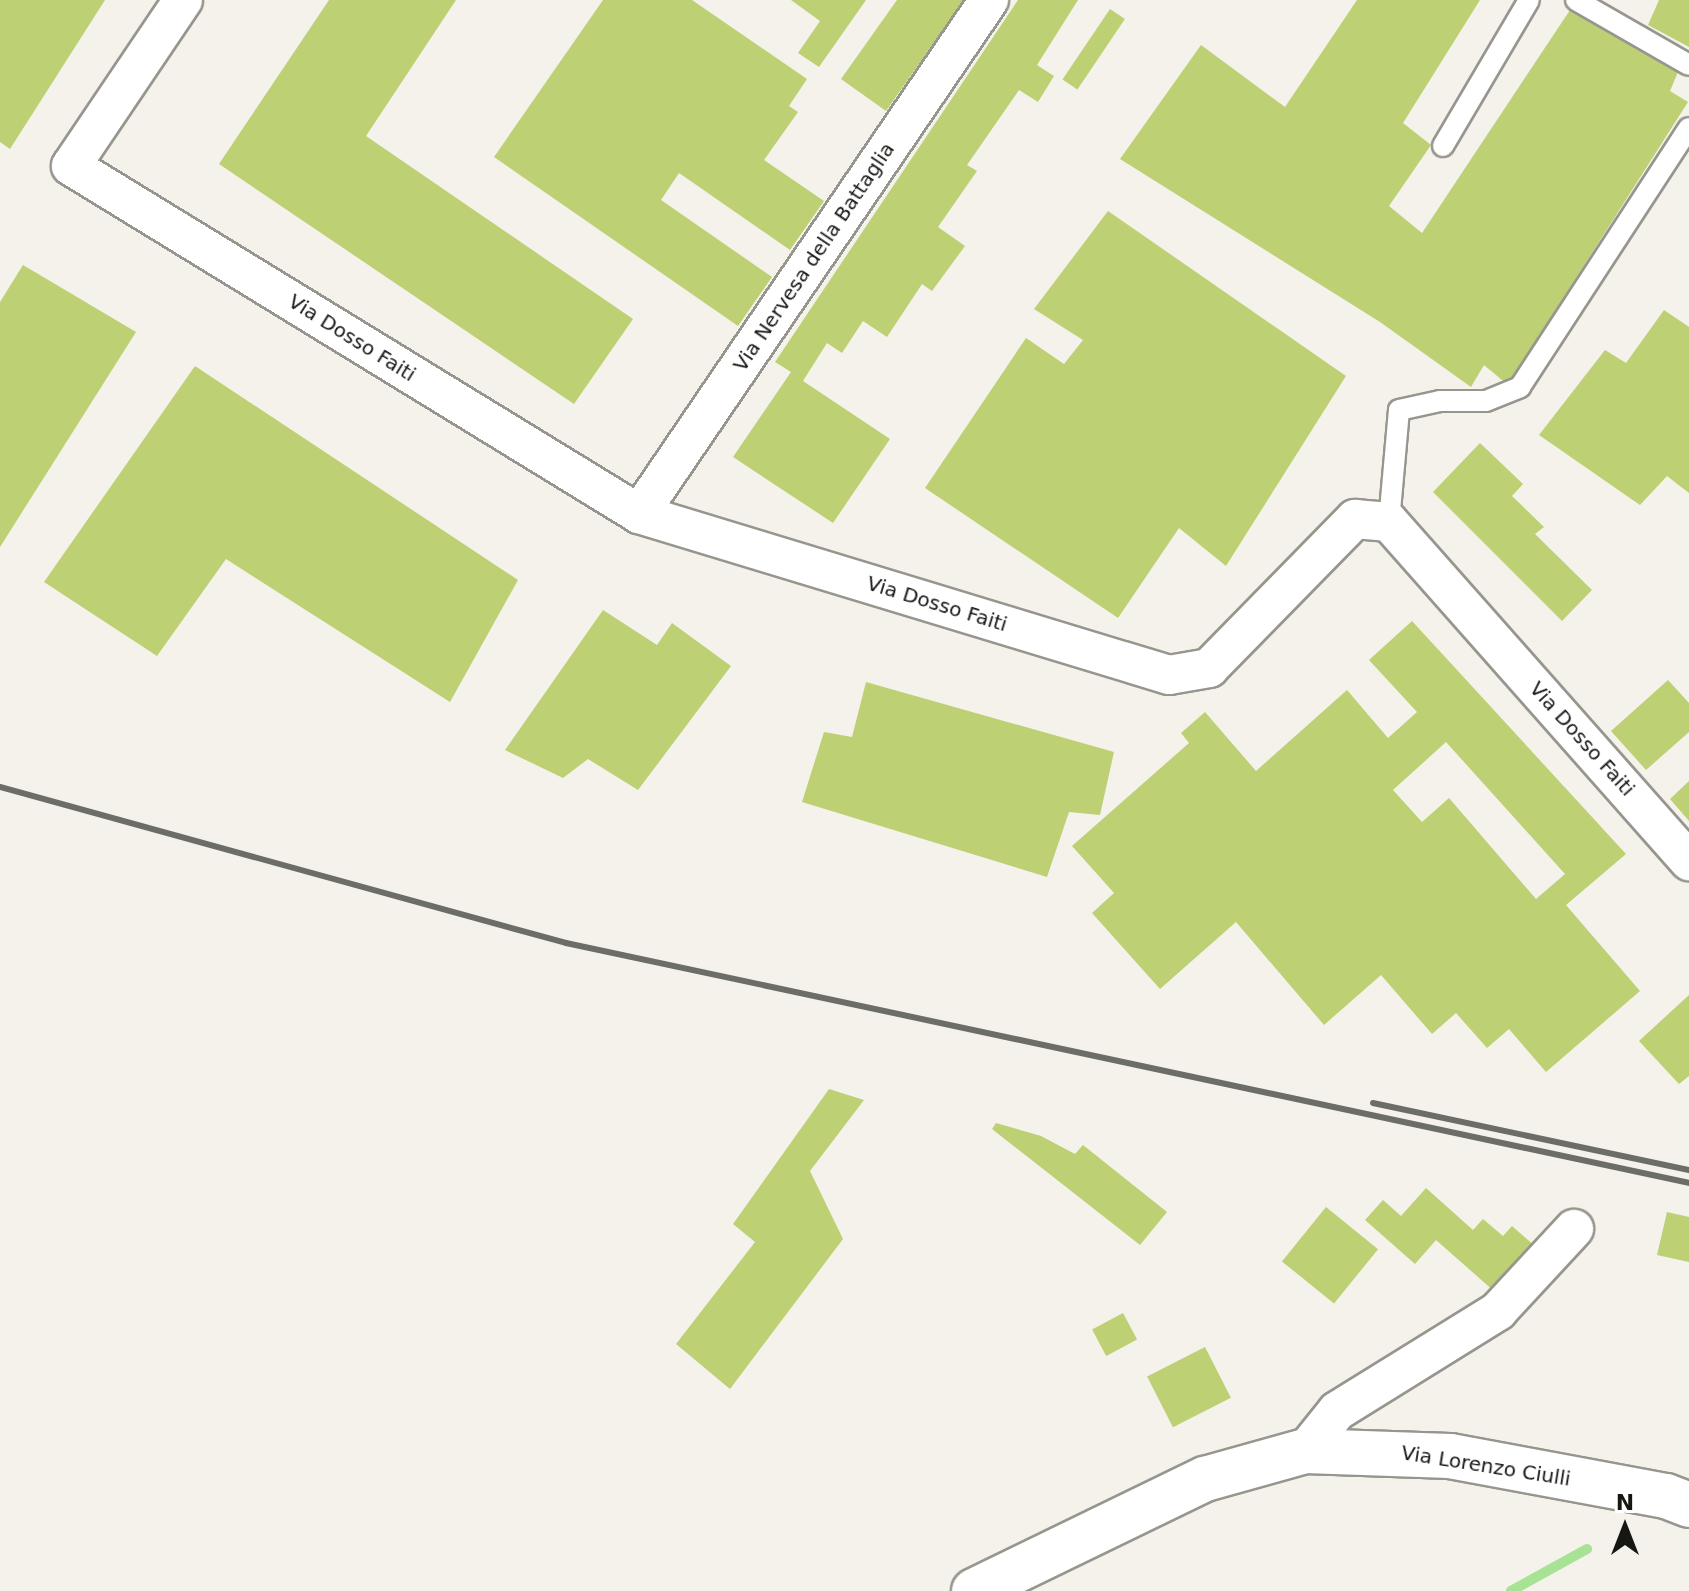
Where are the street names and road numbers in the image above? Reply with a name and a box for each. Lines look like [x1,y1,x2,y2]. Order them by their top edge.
street label: Via Nervesa della Battaglia [728,138,900,376]
street label: Via Dosso Faiti [284,289,420,387]
street label: Via Dosso Faiti [864,571,1010,637]
street label: Via Dosso Faiti [1524,677,1640,801]
street label: Via Lorenzo Ciulli [1400,1441,1572,1491]

